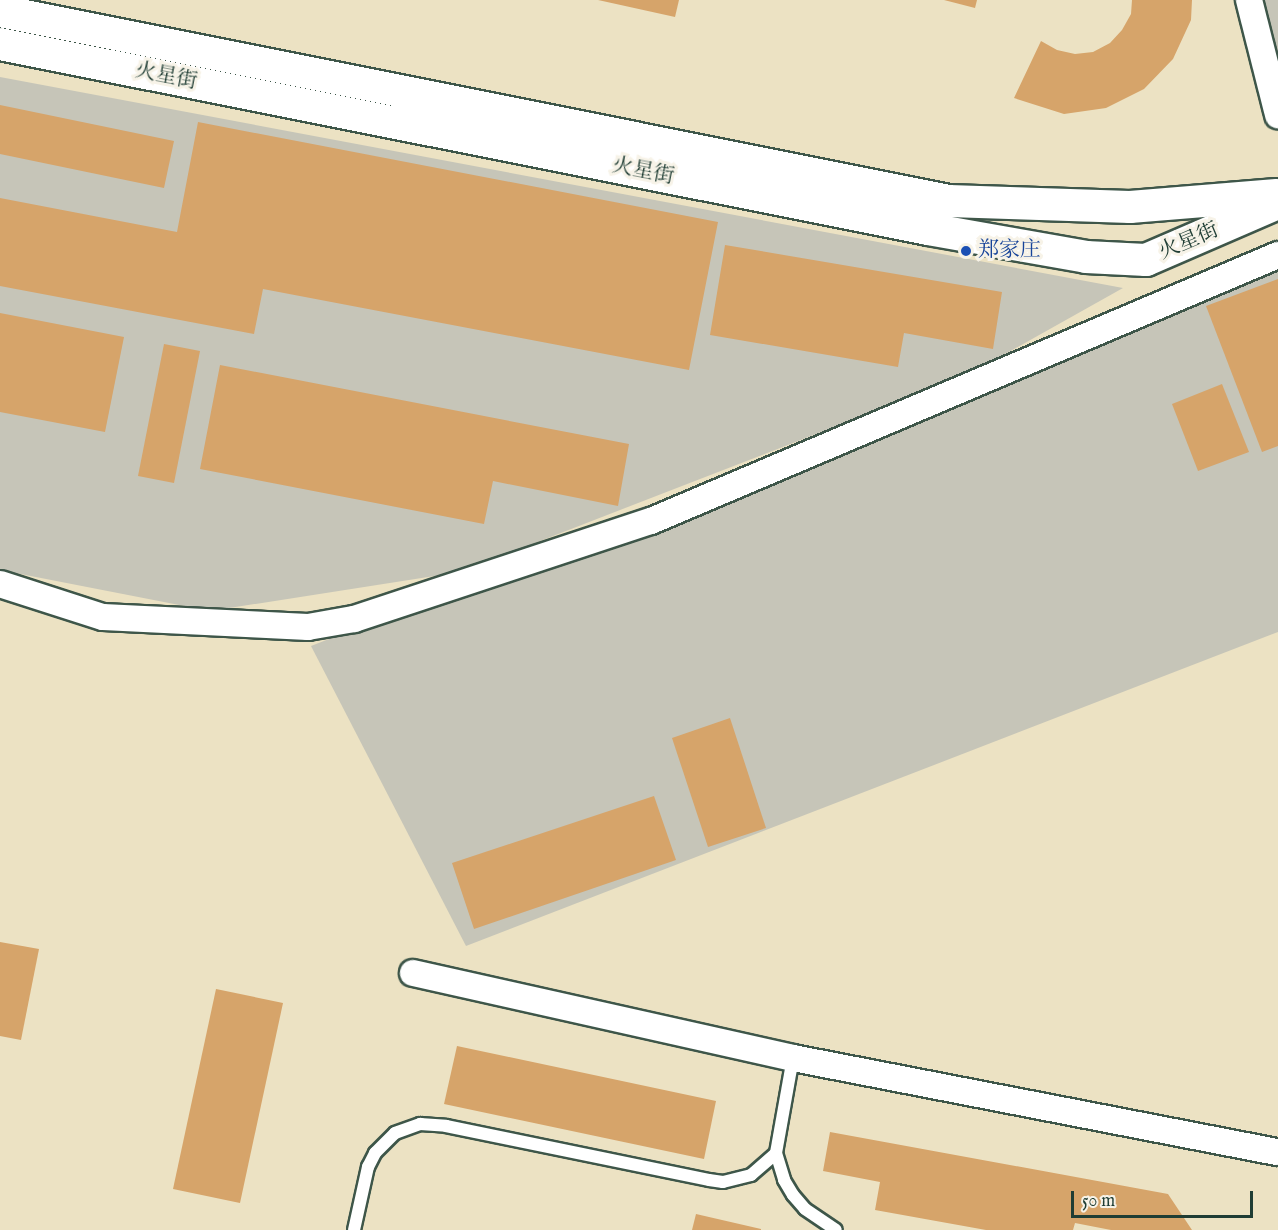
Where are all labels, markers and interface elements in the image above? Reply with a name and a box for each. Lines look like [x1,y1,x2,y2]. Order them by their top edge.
street label: 火星街 [133,59,199,95]
street label: 火星街 [610,154,676,190]
street label: 火星街 [1155,218,1223,266]
place label: 郑家庄 [978,238,1041,264]
marker: 郑家庄 [959,244,973,258]
scale bar [1074,1179,1256,1217]
text: 50 m [1082,1190,1115,1213]

